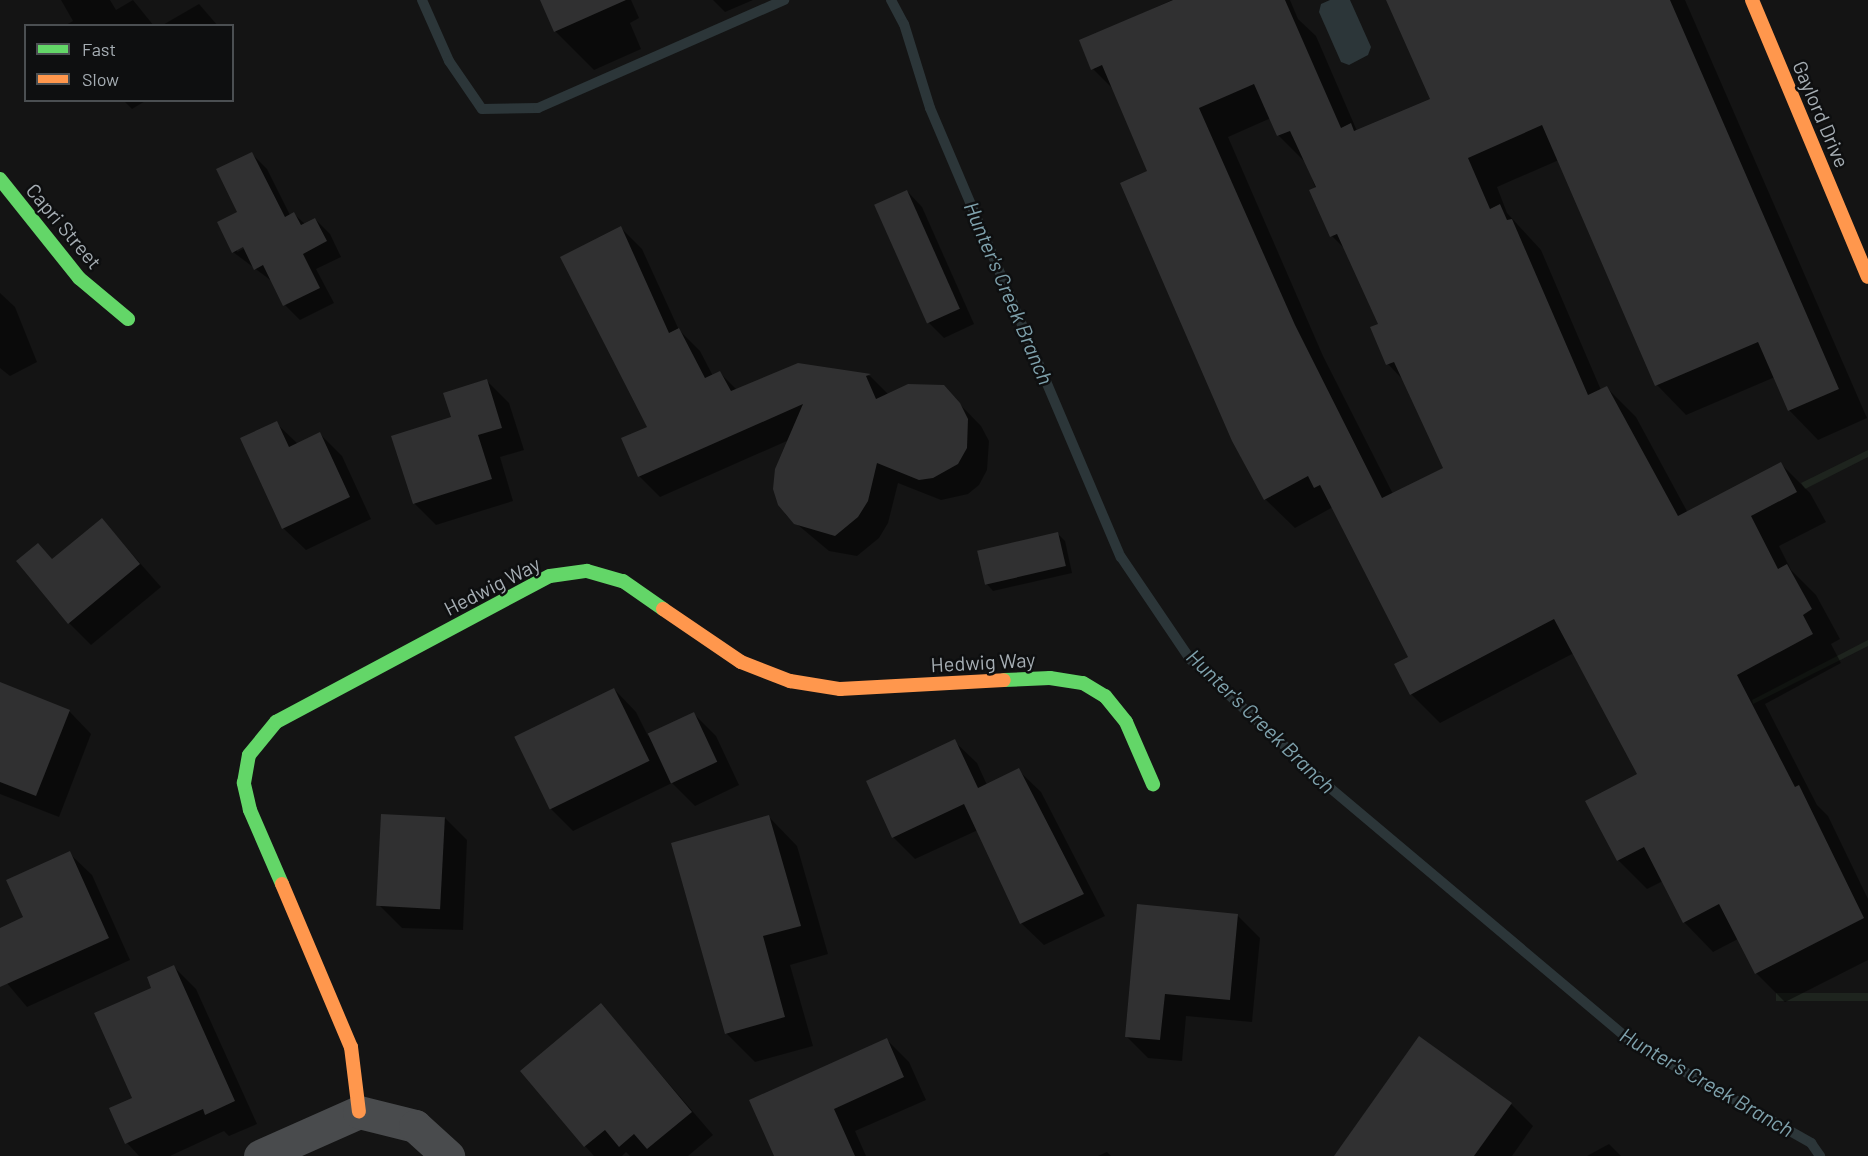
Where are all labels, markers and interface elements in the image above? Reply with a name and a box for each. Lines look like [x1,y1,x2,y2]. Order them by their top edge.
legend [24,24,234,102]
text: Fast [82,38,116,60]
street label: Gaylord Drive [1788,57,1854,171]
text: Slow [82,68,119,90]
street label: Capri Street [21,178,107,274]
water label: Hunter's Creek Branch [959,198,1059,388]
street label: Hedwig Way [440,552,544,620]
water label: Hunter's Creek Branch [1182,644,1340,798]
street label: Hedwig Way [930,647,1036,677]
water label: Hunter's Creek Branch [1616,1022,1798,1142]

